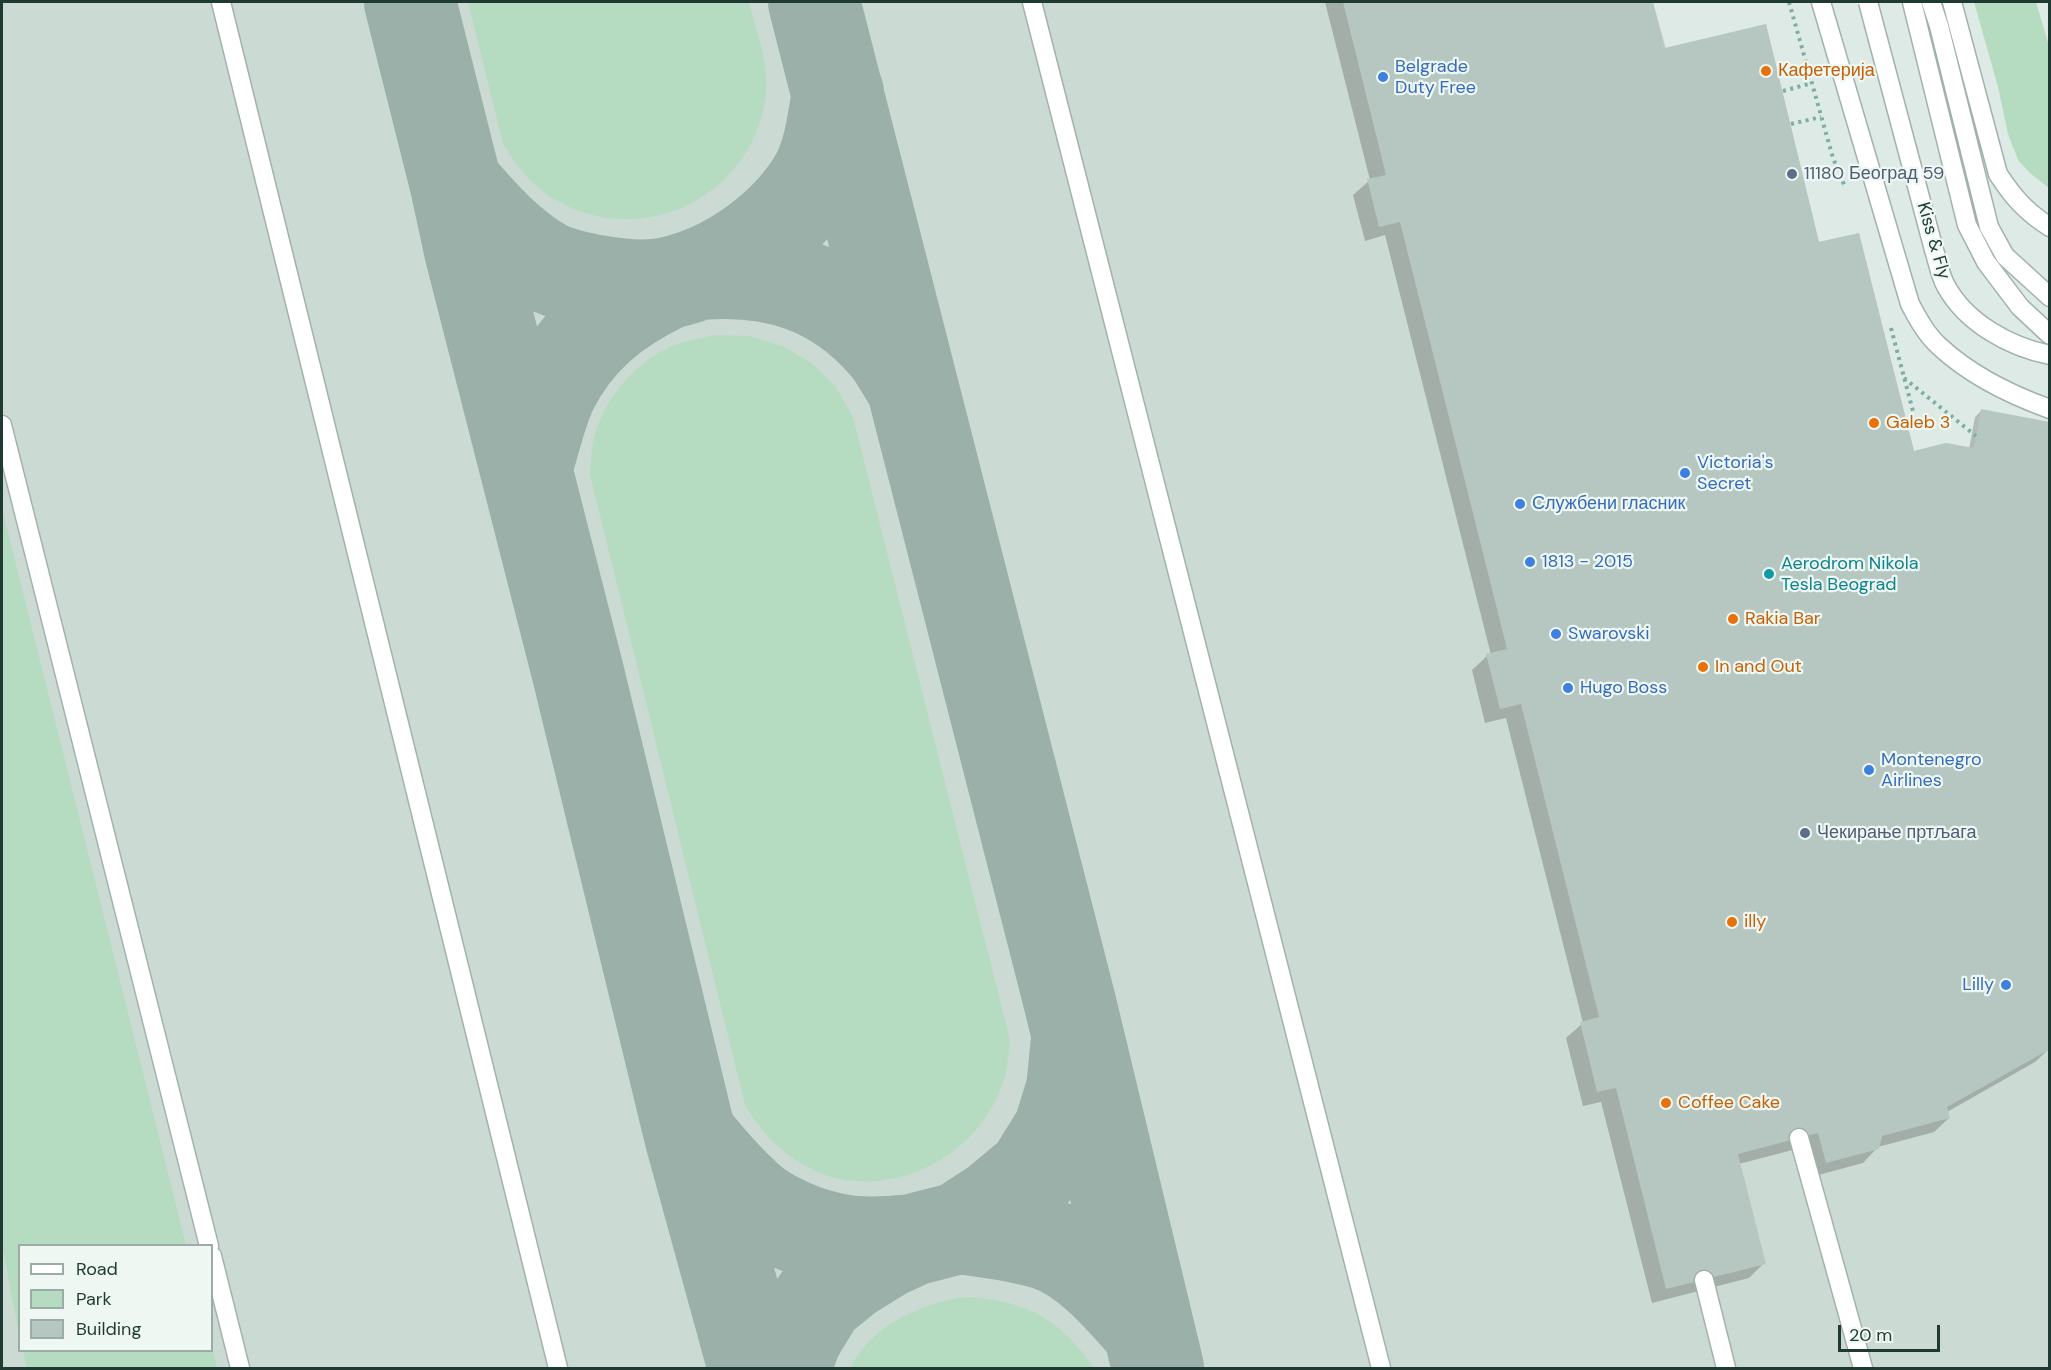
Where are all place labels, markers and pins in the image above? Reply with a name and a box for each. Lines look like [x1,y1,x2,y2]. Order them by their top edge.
place label: Belgrade Duty Free [1395,56,1476,98]
place label: Кафетерија [1778,60,1875,82]
marker: Кафетерија [1759,64,1773,78]
marker: Belgrade Duty Free [1376,70,1390,84]
place label: 11180 Београд 59 [1804,163,1944,185]
marker: 11180 Београд 59 [1785,167,1799,181]
place label: Galeb 3 [1886,412,1950,434]
marker: Galeb 3 [1867,416,1881,430]
place label: Victoria's Secret [1697,452,1774,494]
marker: Victoria's Secret [1678,466,1692,480]
place label: Службени гласник [1532,493,1685,515]
marker: Службени гласник [1513,497,1527,511]
place label: 1813 - 2015 [1542,551,1633,573]
place label: Aerodrom Nikola Tesla Beograd [1781,553,1918,596]
marker: 1813 - 2015 [1523,555,1537,569]
marker: Aerodrom Nikola Tesla Beograd [1762,567,1776,581]
place label: Rakia Bar [1745,608,1821,630]
marker: Rakia Bar [1726,612,1740,626]
place label: Swarovski [1568,623,1650,645]
marker: Swarovski [1549,627,1563,641]
place label: In and Out [1715,656,1802,678]
marker: In and Out [1696,660,1710,674]
place label: Hugo Boss [1580,677,1667,699]
marker: Hugo Boss [1561,681,1575,695]
place label: Montenegro Airlines [1881,749,1982,792]
marker: Montenegro Airlines [1862,763,1876,777]
place label: Чекирање пртљага [1817,822,1976,844]
marker: Чекирање пртљага [1798,826,1812,840]
place label: illy [1744,911,1766,933]
marker: illy [1725,915,1739,929]
place label: Lilly [1962,974,1994,996]
marker: Lilly [1999,978,2013,992]
place label: Coffee Cake [1678,1092,1780,1114]
marker: Coffee Cake [1659,1096,1673,1110]

